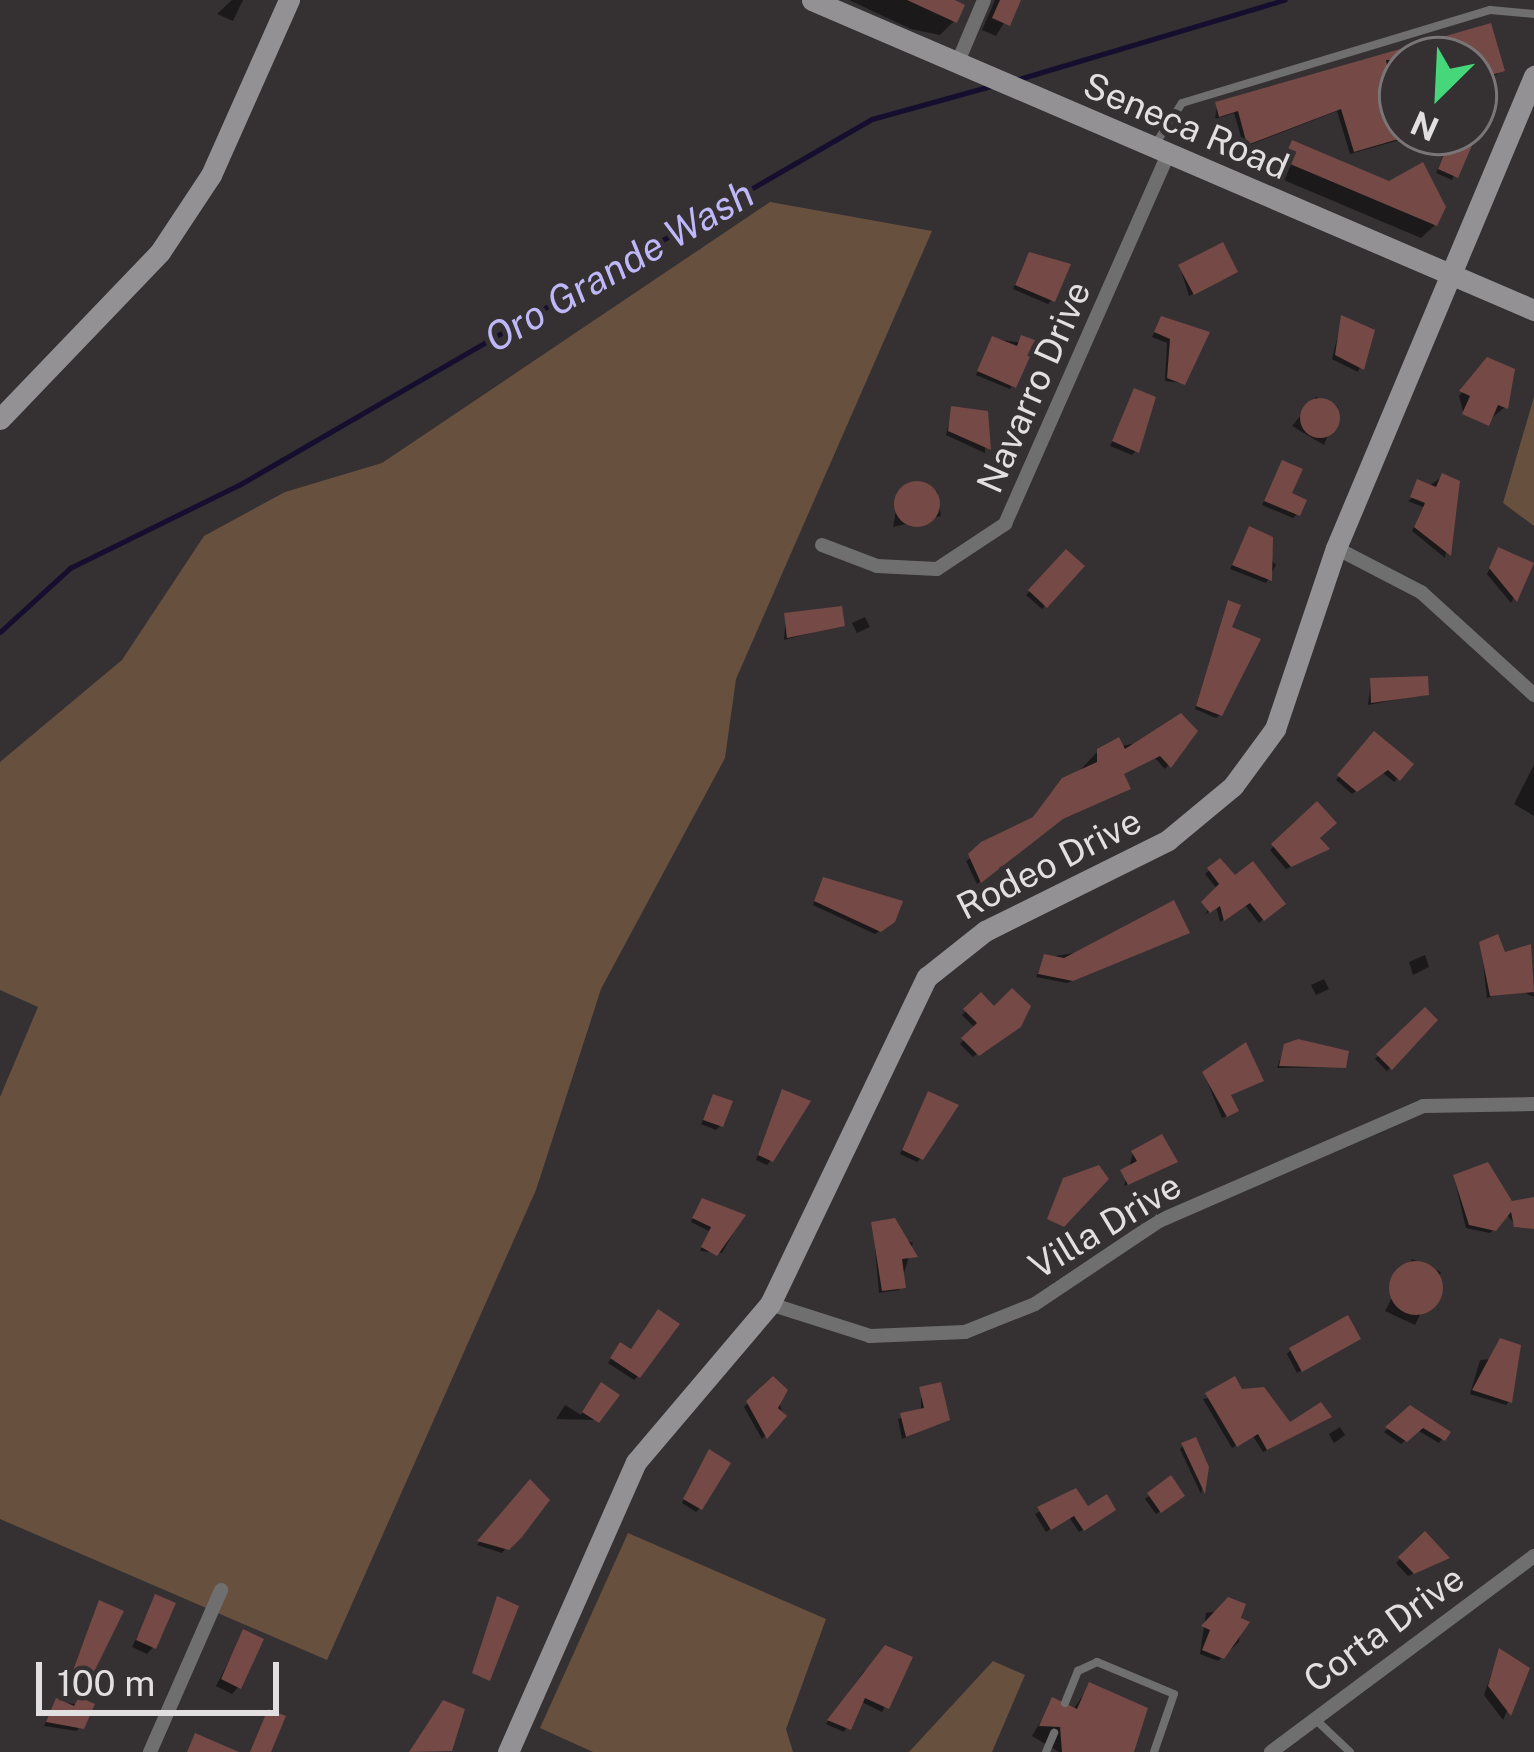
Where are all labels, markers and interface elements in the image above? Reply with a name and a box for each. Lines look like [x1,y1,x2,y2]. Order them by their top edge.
north arrow [1378,36,1498,156]
street label: Seneca Road [1077,63,1295,189]
text: N [1405,104,1444,149]
water label: Oro Grande Wash [475,170,763,362]
street label: Navarro Drive [968,274,1100,500]
street label: Rodeo Drive [950,799,1148,929]
street label: Villa Drive [1021,1164,1189,1288]
street label: Corta Drive [1296,1556,1472,1702]
scale bar [42,1638,285,1712]
text: 100 m [57,1662,155,1704]

